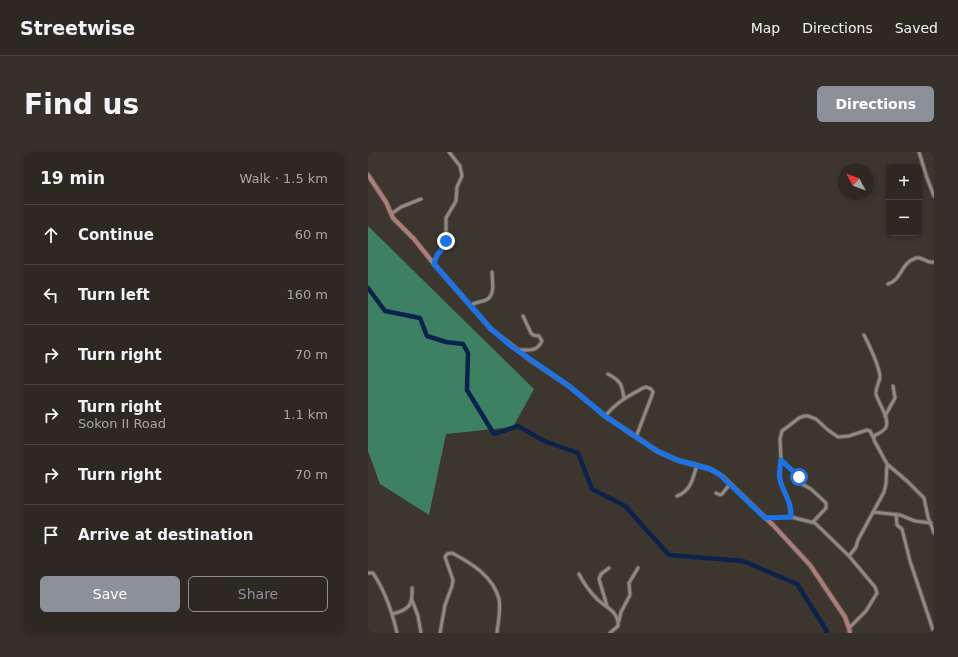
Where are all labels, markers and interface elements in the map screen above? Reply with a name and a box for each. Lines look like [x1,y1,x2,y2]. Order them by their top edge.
text: Streetwise [20,17,135,39]
text: Map [751,20,780,36]
text: Directions [802,20,873,36]
text: Saved [895,20,938,36]
button: Directions [817,86,934,122]
text: Find us [24,88,139,121]
north arrow [838,164,874,200]
map controls [886,164,922,236]
button: + [886,164,922,200]
text: 19 min [40,168,105,188]
text: Walk · 1.5 km [239,171,328,186]
button: − [886,200,922,236]
icon: ahead [40,224,62,246]
text: Continue [78,226,154,244]
text: 60 m [295,227,328,242]
route end [437,232,455,250]
icon: left [40,284,62,306]
text: Turn left [78,286,150,304]
text: 160 m [286,287,328,302]
icon: right [40,344,62,366]
text: Turn right [78,346,162,364]
text: 70 m [295,347,328,362]
text: Turn right [78,398,162,416]
icon: right [40,404,62,426]
text: 1.1 km [283,407,328,422]
text: Sokon II Road [78,416,166,431]
icon: right [40,464,62,486]
text: Turn right [78,466,162,484]
text: 70 m [295,467,328,482]
route start [790,468,808,486]
icon: arrive [40,524,62,546]
text: Arrive at destination [78,526,253,544]
button: Save [40,576,180,612]
button: Share [188,576,328,612]

